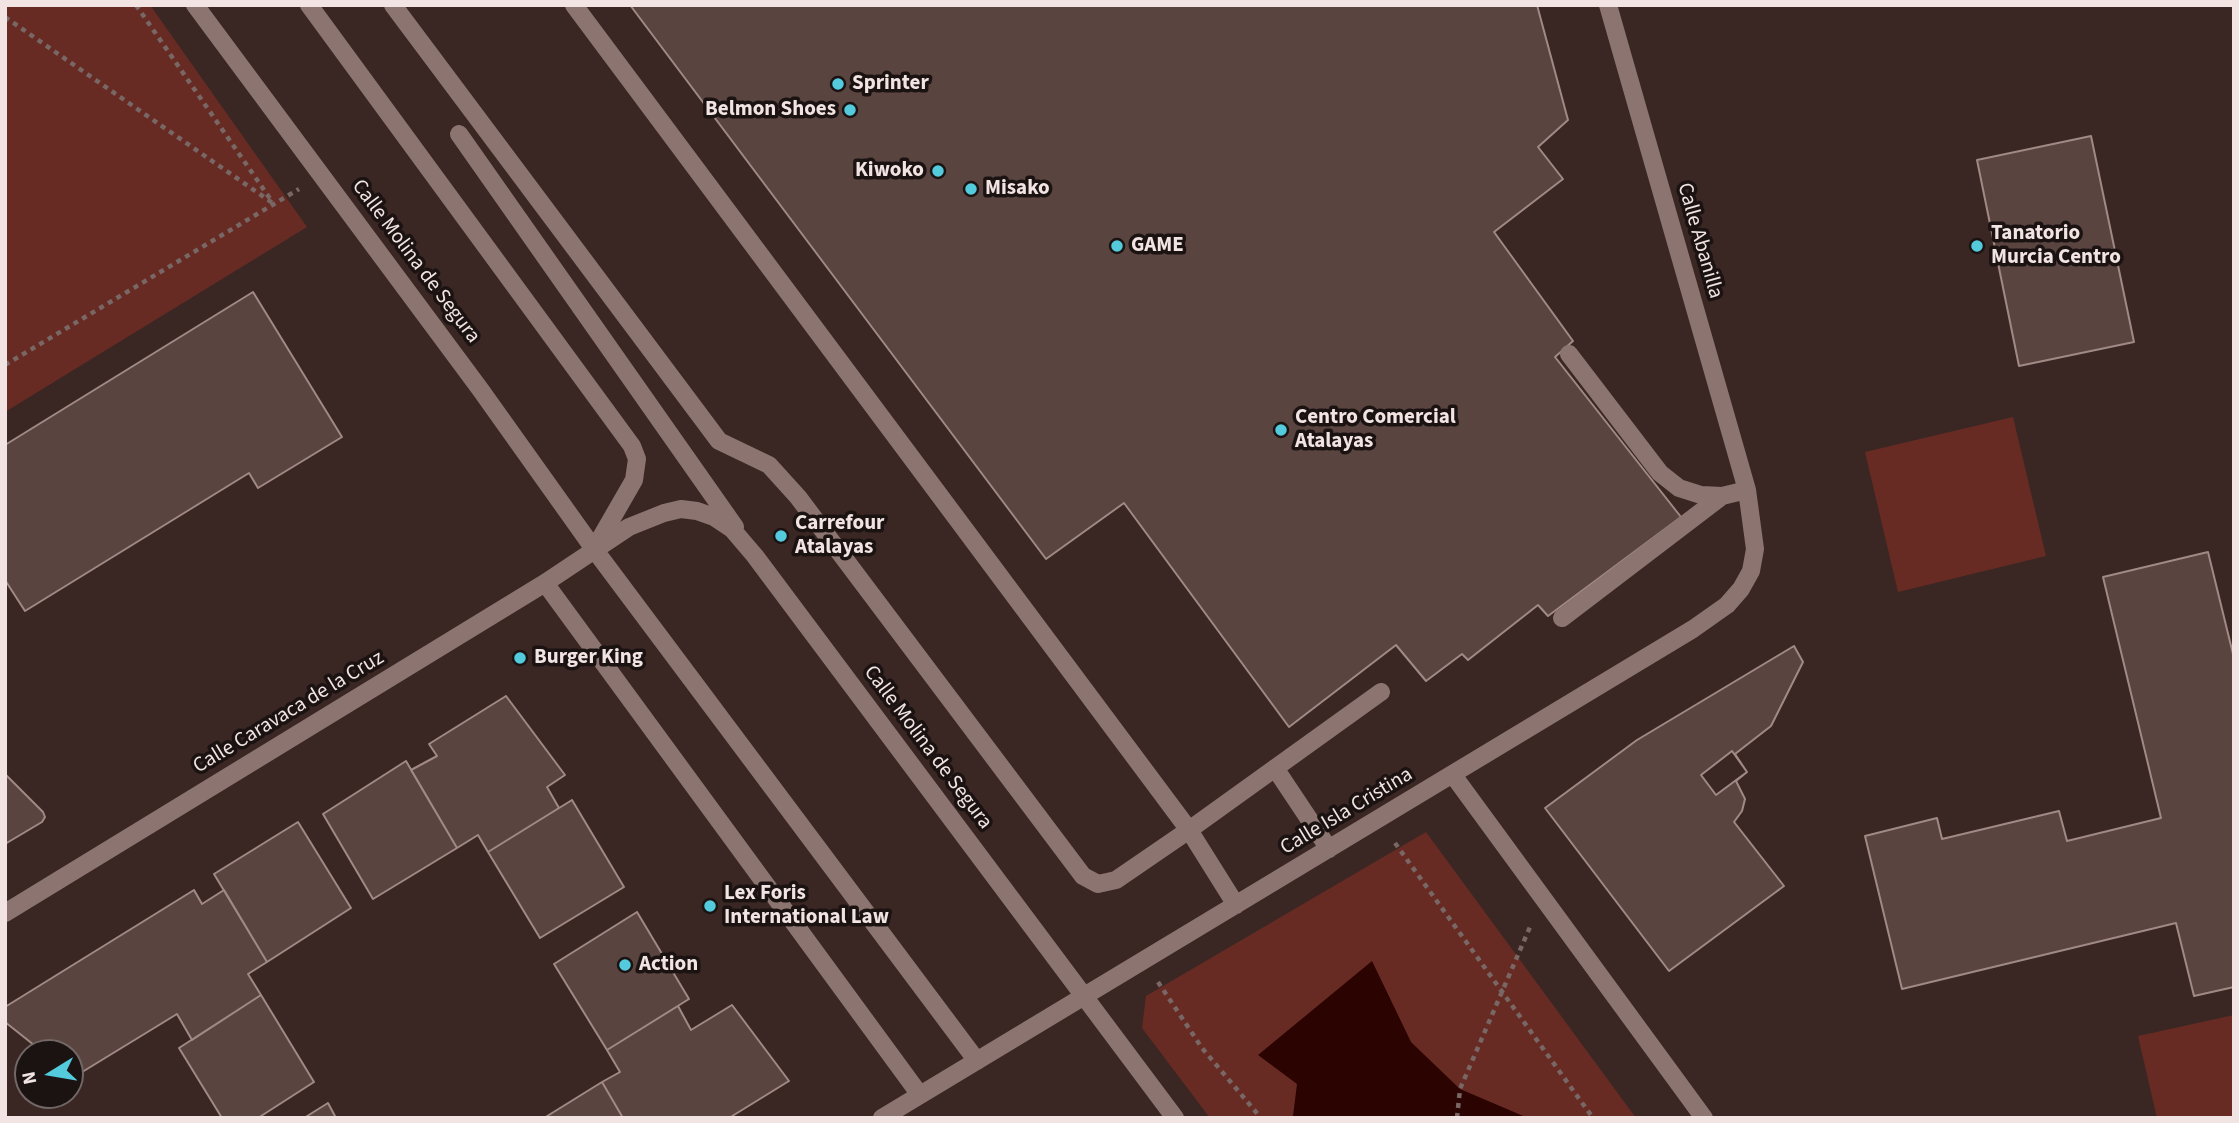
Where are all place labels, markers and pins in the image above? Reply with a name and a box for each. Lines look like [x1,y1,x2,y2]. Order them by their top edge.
place label: Sprinter [852,71,929,97]
marker: Sprinter [830,76,846,92]
place label: Belmon Shoes [705,97,836,123]
marker: Belmon Shoes [842,102,858,118]
place label: Kiwoko [855,158,924,184]
marker: Kiwoko [930,163,946,179]
place label: Misako [985,176,1050,202]
marker: Misako [963,181,979,197]
place label: Tanatorio Murcia Centro [1991,221,2121,271]
place label: GAME [1131,233,1184,259]
marker: GAME [1109,238,1125,254]
marker: Tanatorio Murcia Centro [1969,238,1985,254]
place label: Centro Comercial Atalayas [1295,405,1456,455]
marker: Centro Comercial Atalayas [1273,422,1289,438]
place label: Carrefour Atalayas [795,511,884,561]
marker: Carrefour Atalayas [773,528,789,544]
place label: Burger King [534,645,643,671]
marker: Burger King [512,650,528,666]
place label: Lex Foris International Law [724,881,889,931]
marker: Lex Foris International Law [702,898,718,914]
place label: Action [639,952,698,978]
marker: Action [617,957,633,973]

